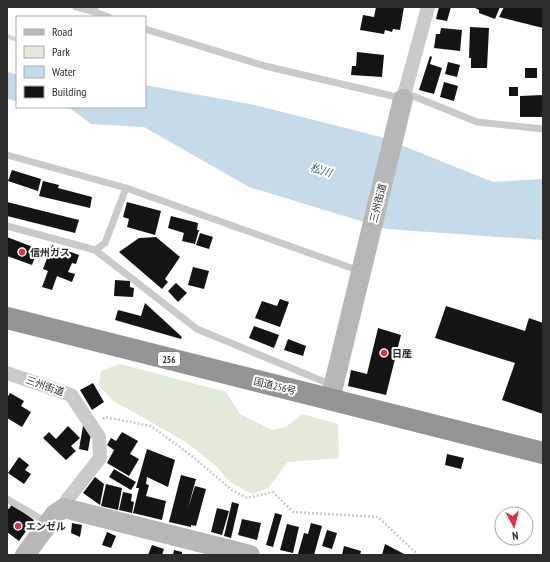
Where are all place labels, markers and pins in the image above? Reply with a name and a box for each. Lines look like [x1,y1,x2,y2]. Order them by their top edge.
place label: 信州ガス [30,246,70,259]
marker: 信州ガス [17,247,27,257]
place label: 日産 [392,347,412,360]
marker: 日産 [379,348,389,358]
place label: エンゼル [26,520,66,533]
marker: エンゼル [13,521,23,531]

